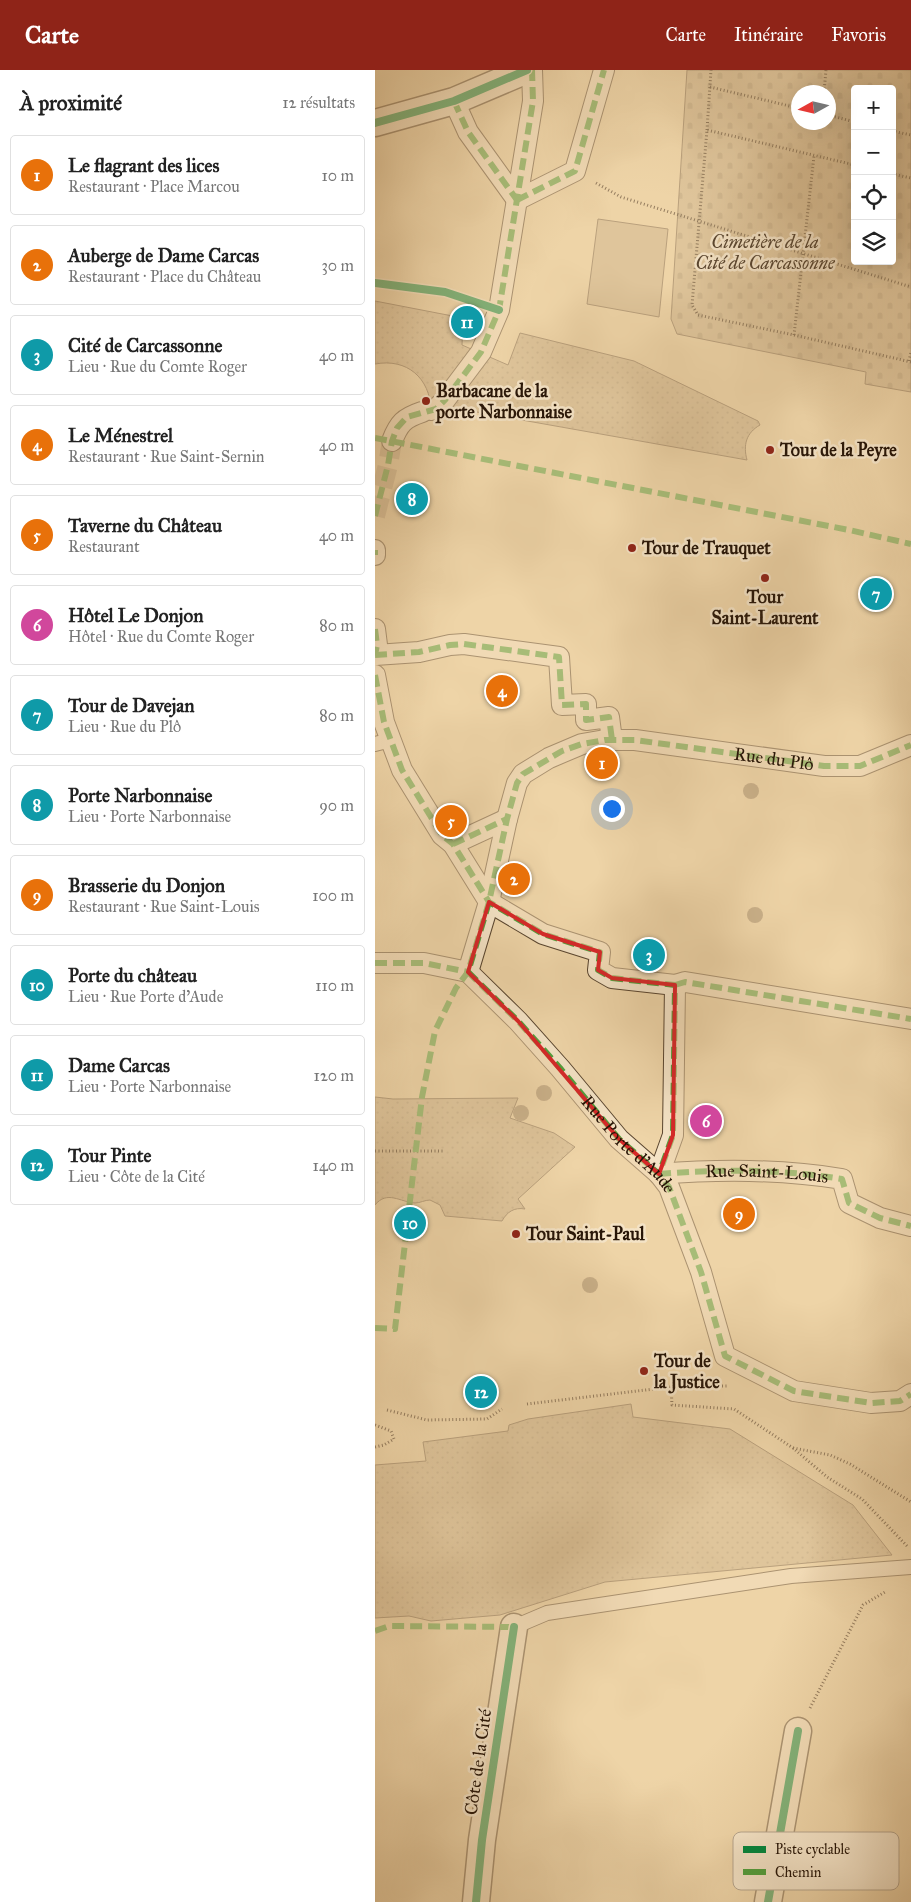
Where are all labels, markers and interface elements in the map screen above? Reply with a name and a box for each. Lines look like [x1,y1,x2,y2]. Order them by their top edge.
text: Carte [25,20,79,50]
text: Carte [666,24,706,46]
text: Itinéraire [734,24,803,46]
text: Favoris [831,24,886,46]
north arrow [791,85,836,130]
map controls [851,85,896,265]
button: + [851,85,896,130]
text: À proximité [20,90,122,116]
text: 12 résultats [282,93,355,112]
button: − [851,130,896,175]
text: Le flagrant des lices [68,154,219,177]
text: 1 [34,166,40,185]
text: 10 m [322,166,354,185]
button: locate [851,175,896,220]
text: Restaurant · Place Marcou [68,177,240,196]
button: layers [851,220,896,265]
park label: Cimetière de la Cité de Carcassonne [695,231,836,274]
text: Auberge de Dame Carcas [68,244,259,267]
text: 2 [33,256,41,275]
text: 30 m [321,256,354,275]
text: Restaurant · Place du Château [68,267,261,286]
pin: 11 [451,303,483,341]
text: Cité de Carcassonne [68,334,222,357]
text: 3 [34,346,40,365]
text: 40 m [319,346,354,365]
text: Lieu · Rue du Comte Roger [68,357,247,376]
place label: Barbacane de la porte Narbonnaise [435,380,572,424]
marker: Barbacane de la porte Narbonnaise [420,395,432,407]
text: Le Ménestrel [68,424,173,447]
text: 4 [33,436,41,455]
text: 40 m [319,436,354,455]
place label: Tour de la Peyre [779,439,897,462]
marker: Tour de la Peyre [764,444,776,456]
text: Restaurant · Rue Saint-Sernin [68,447,265,466]
pin: 8 [396,480,428,518]
text: Taverne du Château [68,514,222,537]
text: 5 [33,526,41,545]
text: 40 m [319,526,354,545]
text: Restaurant [68,537,140,556]
place label: Tour de Trauquet [641,537,771,560]
marker: Tour de Trauquet [626,542,638,554]
marker: Tour Saint-Laurent [759,572,771,584]
pin: 7 [860,575,892,613]
place label: Tour Saint-Laurent [712,586,819,629]
text: Hôtel Le Donjon [68,604,203,627]
text: 6 [33,616,41,635]
text: 80 m [319,616,354,635]
text: Hôtel · Rue du Comte Roger [68,627,254,646]
pin: 4 [486,672,518,710]
text: Tour de Davejan [68,694,195,717]
text: 7 [33,706,41,725]
text: 80 m [319,706,354,725]
text: Lieu · Rue du Plô [68,717,181,736]
street label: Rue du Plô [732,743,815,775]
pin: 1 [586,744,618,782]
text: Porte Narbonnaise [68,784,212,807]
text: 8 [33,796,41,815]
text: 90 m [319,796,354,815]
your location [599,796,625,822]
pin: 5 [435,802,467,840]
text: Lieu · Porte Narbonnaise [68,807,231,826]
pin: 2 [498,860,530,898]
text: Brasserie du Donjon [68,874,225,897]
text: 9 [33,886,41,905]
text: 100 m [312,886,354,905]
text: Restaurant · Rue Saint-Louis [68,897,260,916]
pin: 3 [633,936,665,974]
text: Porte du château [68,964,197,987]
text: 10 [29,976,45,995]
text: 110 m [315,976,354,995]
text: Lieu · Rue Porte d'Aude [68,987,223,1006]
text: Dame Carcas [68,1054,170,1077]
text: 11 [31,1066,43,1085]
text: 120 m [314,1066,354,1085]
text: Lieu · Porte Narbonnaise [68,1077,231,1096]
street label: Rue Porte d'Aude [576,1091,681,1196]
pin: 6 [690,1102,722,1140]
text: Tour Pinte [68,1144,151,1167]
text: 12 [30,1156,44,1175]
text: 140 m [313,1156,354,1175]
street label: Rue Saint-Louis [705,1160,830,1188]
text: Lieu · Côte de la Cité [68,1167,205,1186]
pin: 9 [723,1195,755,1233]
pin: 10 [394,1204,426,1242]
place label: Tour Saint-Paul [525,1223,646,1245]
marker: Tour Saint-Paul [510,1228,522,1240]
place label: Tour de la Justice [653,1350,720,1394]
marker: Tour de la Justice [638,1365,650,1377]
pin: 12 [465,1373,497,1411]
street label: Côte de la Cité [460,1707,496,1817]
legend [733,1832,899,1890]
text: Piste cyclable [775,1841,850,1858]
text: Chemin [775,1864,822,1881]

